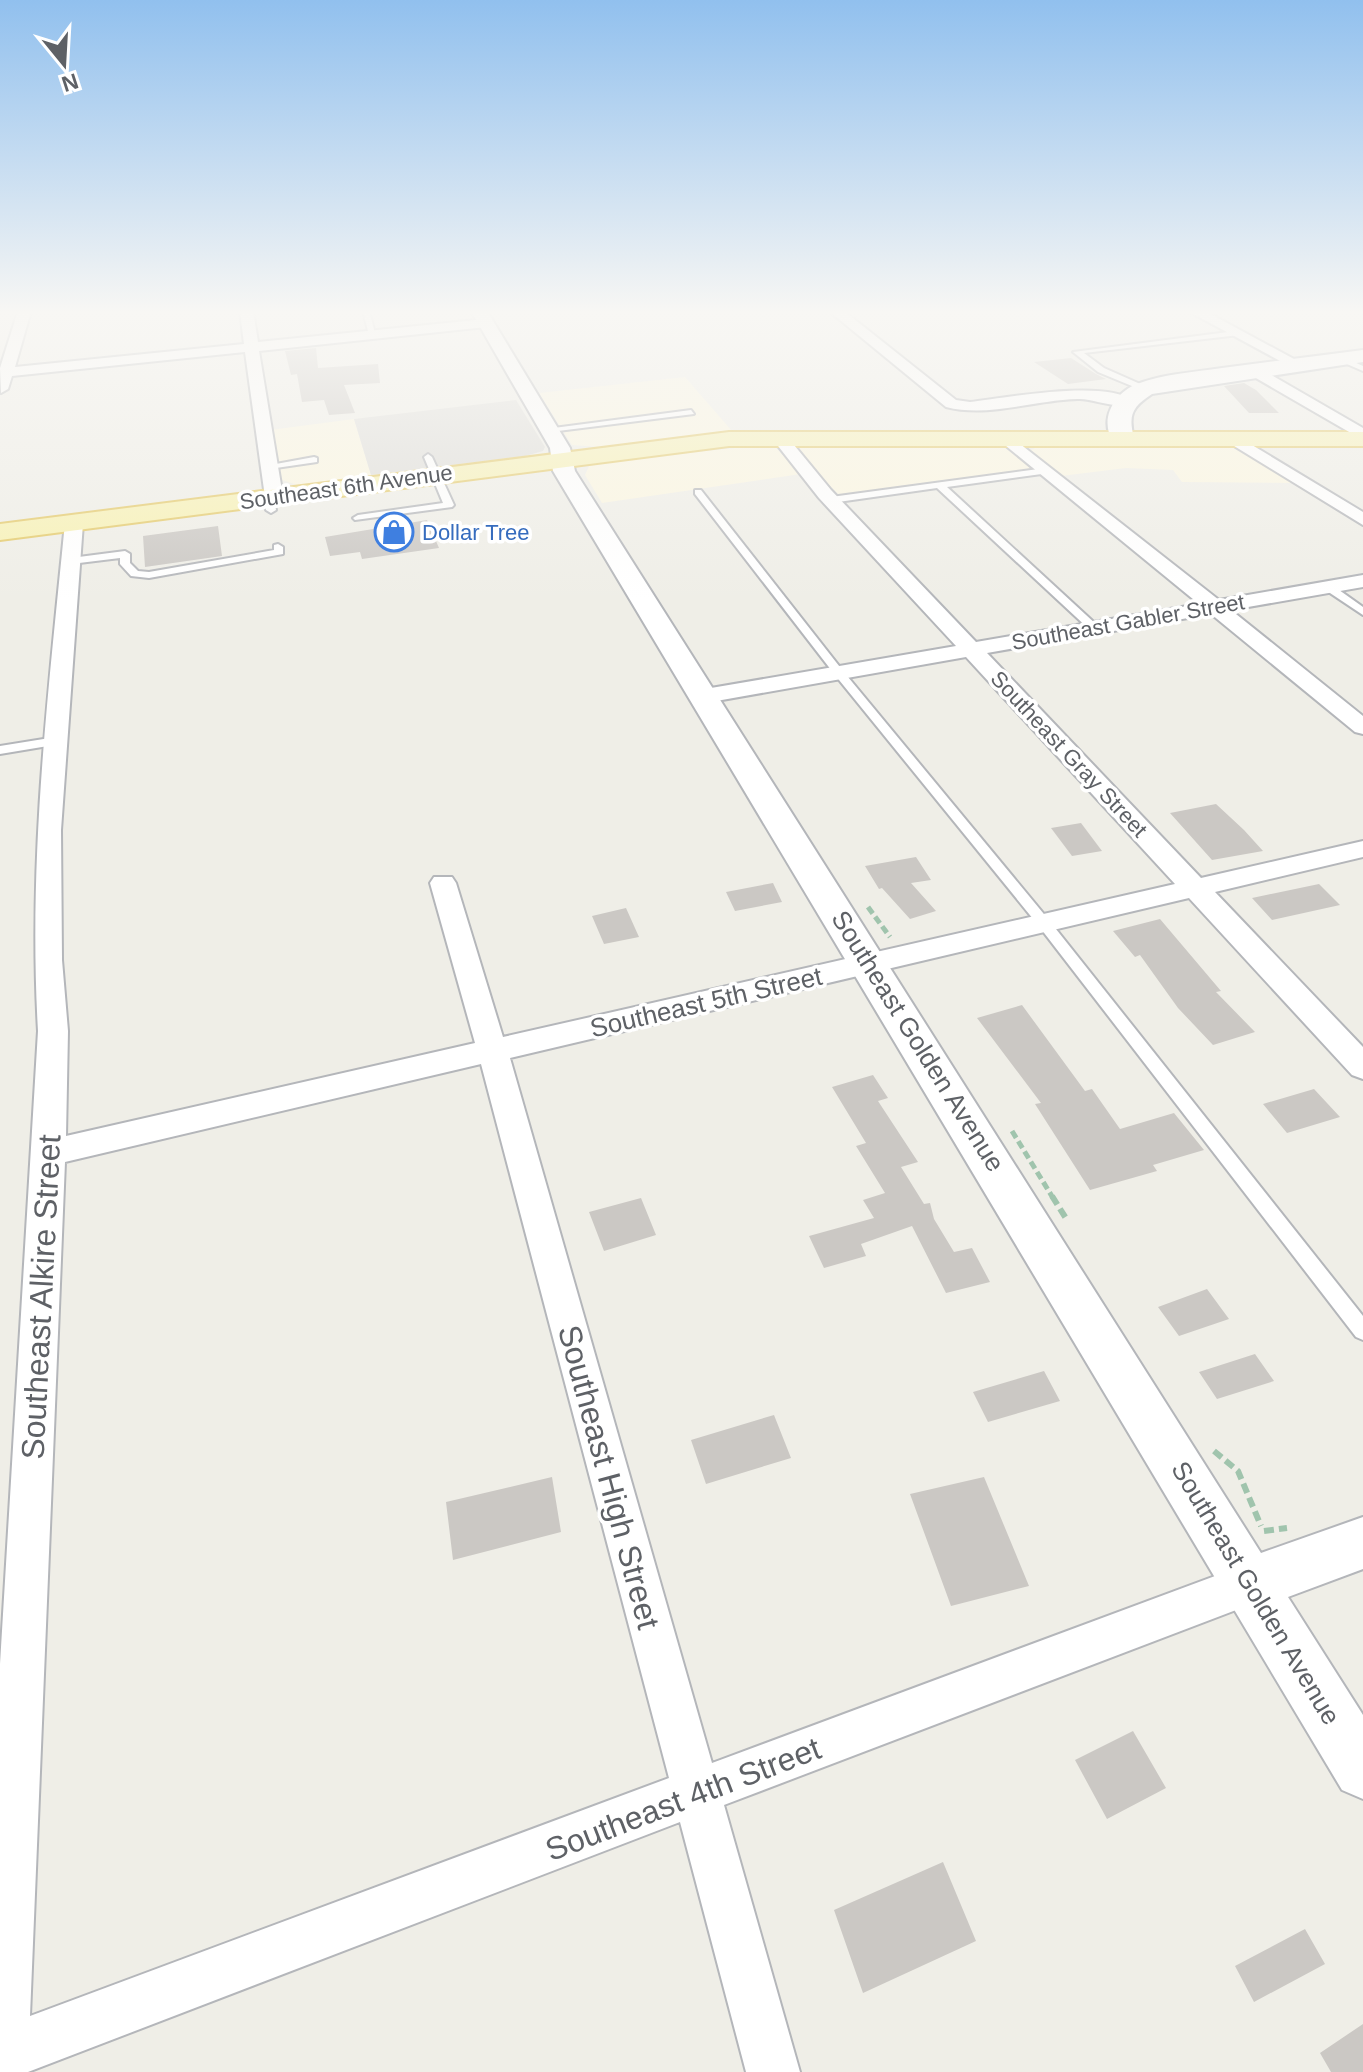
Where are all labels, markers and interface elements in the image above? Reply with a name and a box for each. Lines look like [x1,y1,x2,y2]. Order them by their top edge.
north arrow [24,24,104,104]
text: N [59,68,81,97]
street label: Southeast 6th Avenue [238,460,454,514]
shop icon: Dollar Tree [373,511,415,553]
place label: Dollar Tree [422,520,530,545]
street label: Southeast Gabler Street [1010,589,1246,655]
street label: Southeast Gray Street [986,666,1152,842]
street label: Southeast Golden Avenue [825,905,1011,1177]
street label: Southeast 5th Street [587,961,826,1043]
street label: Southeast Alkire Street [15,1133,67,1460]
street label: Southeast High Street [551,1321,667,1633]
street label: Southeast Golden Avenue [1165,1456,1347,1730]
street label: Southeast 4th Street [540,1730,826,1868]

